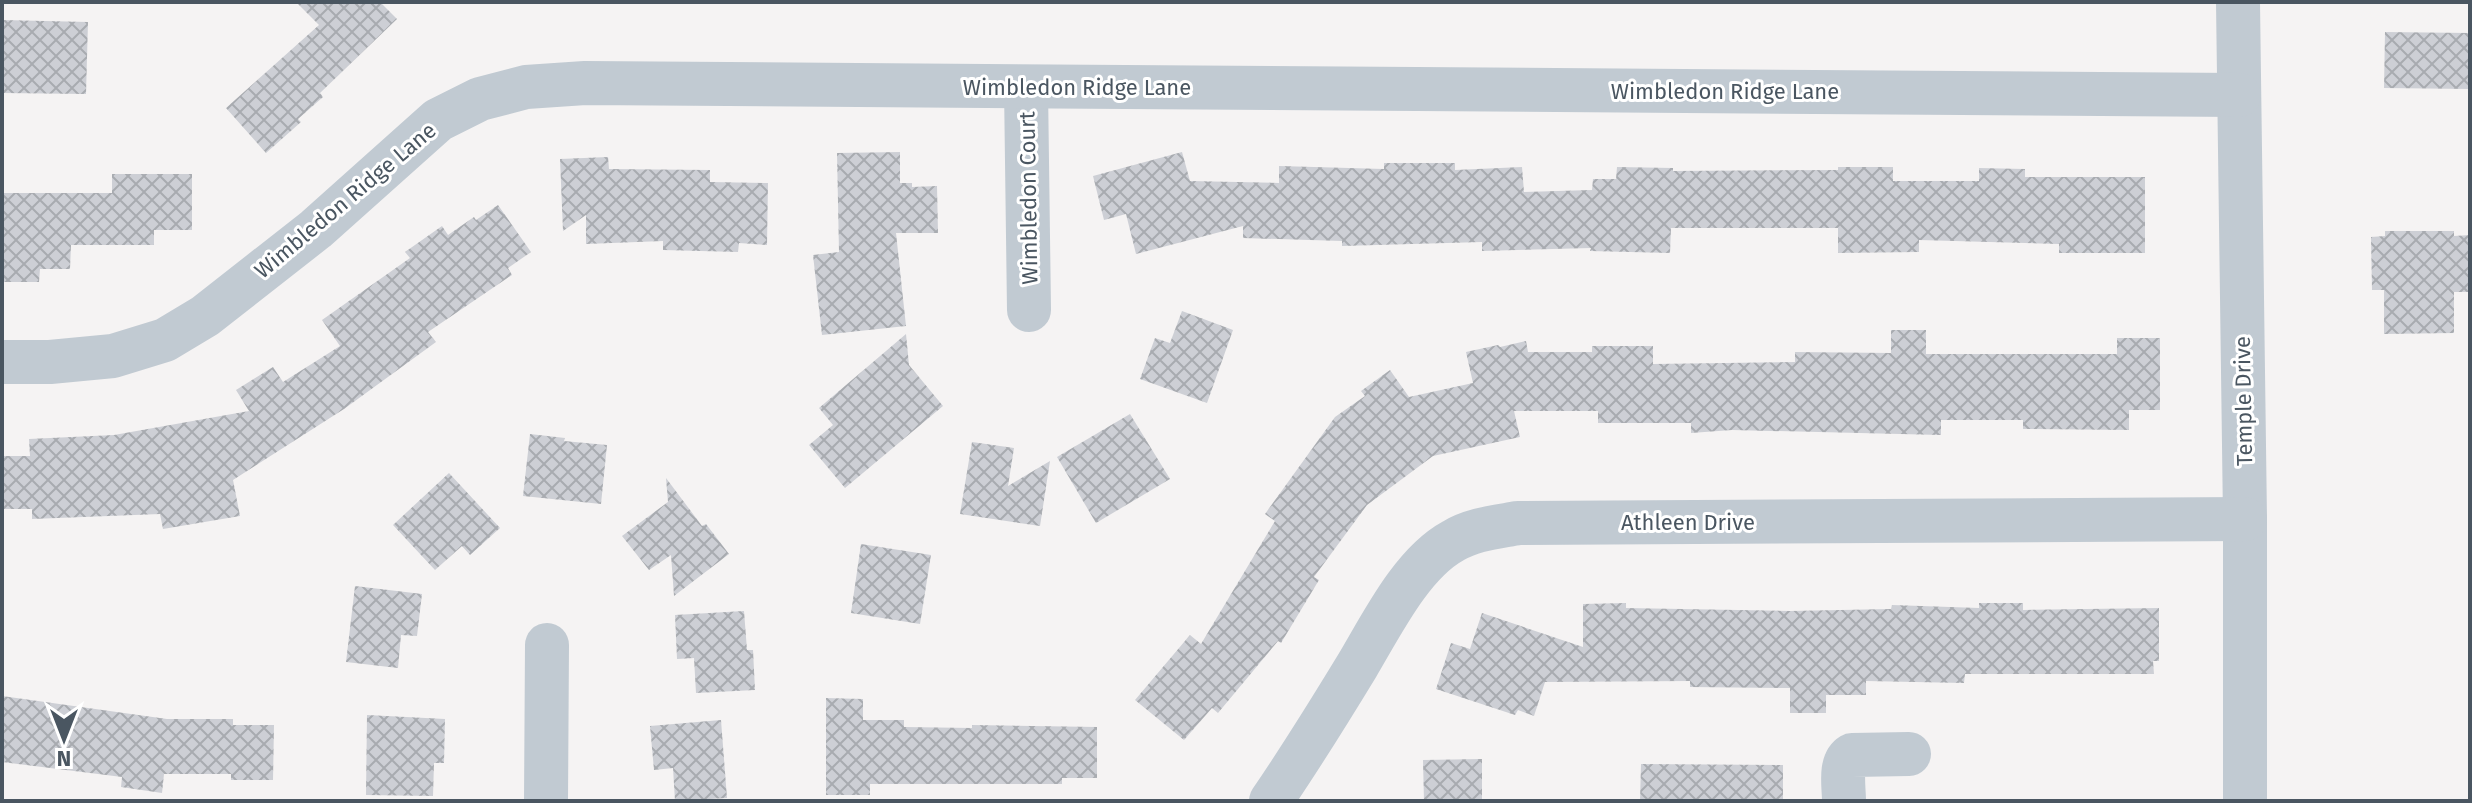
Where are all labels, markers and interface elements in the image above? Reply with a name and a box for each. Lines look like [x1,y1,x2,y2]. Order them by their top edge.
street label: Wimbledon Ridge Lane [963,74,1191,101]
street label: Wimbledon Ridge Lane [1611,78,1839,105]
street label: Wimbledon Court [1013,111,1044,285]
street label: Wimbledon Ridge Lane [249,117,442,284]
street label: Temple Drive [2229,336,2258,466]
street label: Athleen Drive [1621,509,1755,536]
north arrow [24,699,104,779]
text: N [57,745,71,772]

